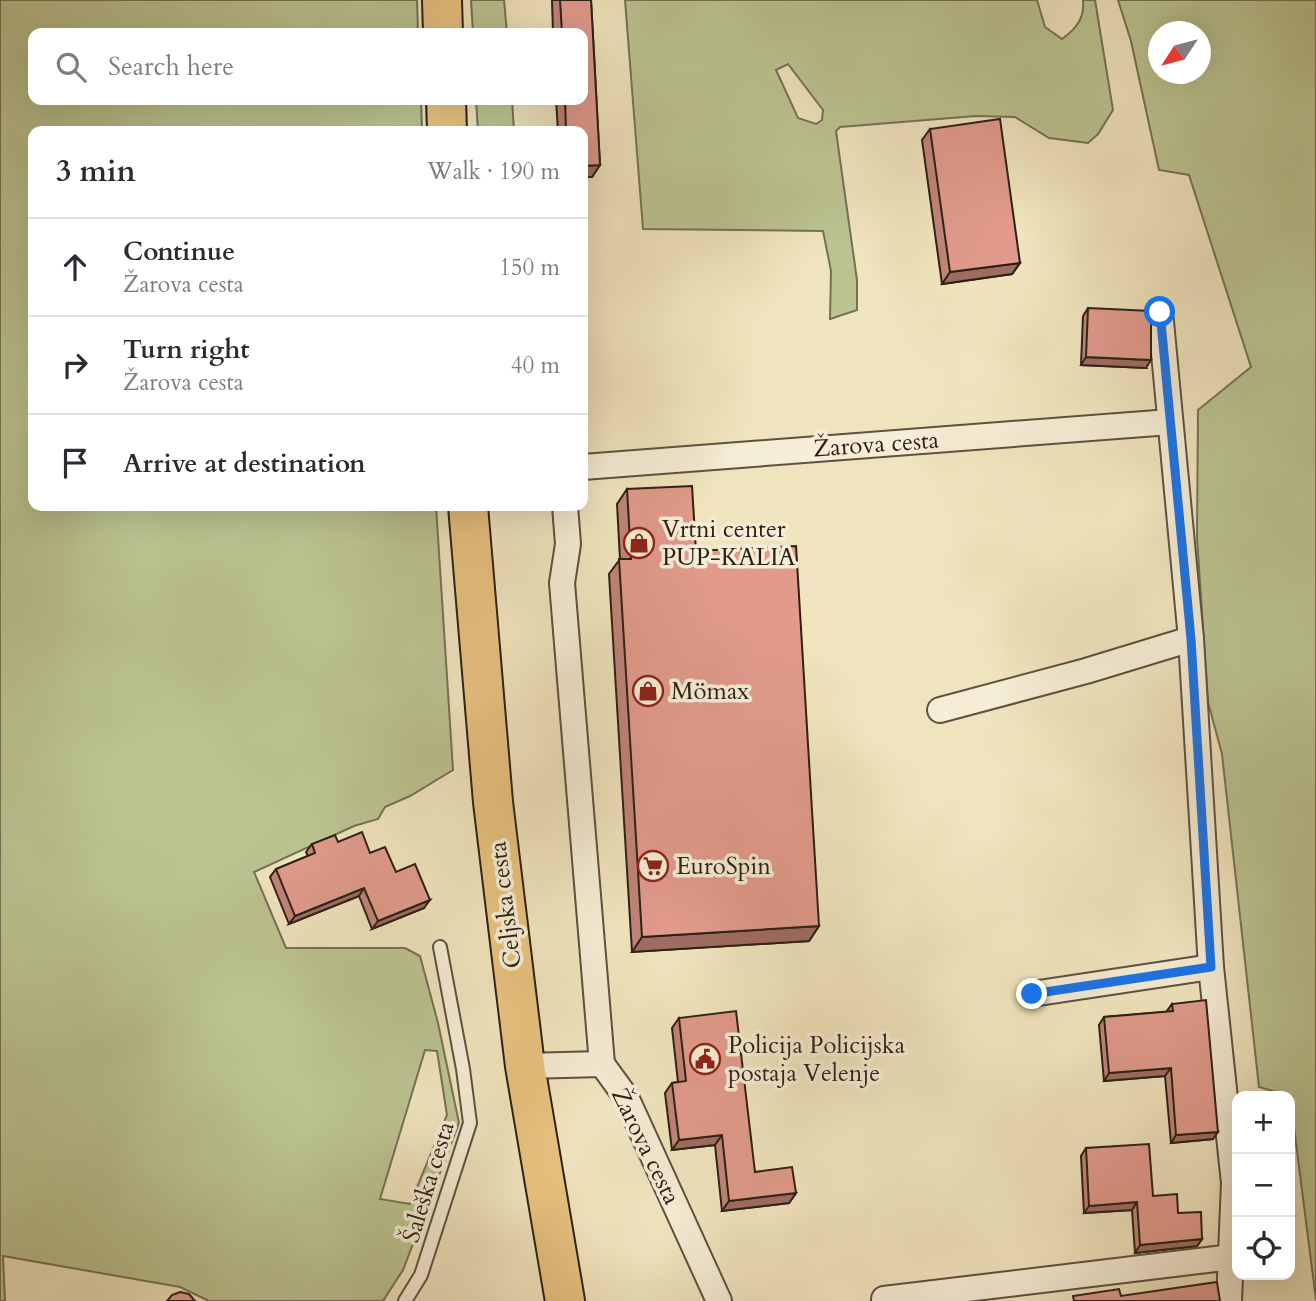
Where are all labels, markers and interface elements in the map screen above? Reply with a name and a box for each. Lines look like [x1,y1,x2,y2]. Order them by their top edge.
north arrow [1148,21,1211,84]
search box [28,28,588,105]
icon: search [52,48,90,86]
text: Search here [108,49,234,84]
text: 3 min [56,151,136,192]
text: Walk · 190 m [427,156,560,187]
text: Continue [123,234,235,269]
icon: ahead [56,248,94,286]
text: 150 m [499,252,560,283]
text: Žarova cesta [123,269,244,300]
route start [1144,296,1175,327]
text: Turn right [123,332,250,367]
icon: right [56,346,94,384]
text: 40 m [511,350,560,381]
text: Žarova cesta [123,367,244,398]
street label: Žarova cesta [812,424,941,465]
icon: arrive [56,444,94,482]
text: Arrive at destination [123,446,366,481]
place label: Vrtni center PUP-KALIA [662,513,796,574]
shop icon: Vrtni center PUP-KALIA [622,526,656,560]
shop icon: Mömax [631,674,665,708]
place label: Mömax [671,675,749,708]
street label: Celjska cesta [481,839,530,970]
supermarket icon: EuroSpin [636,849,670,883]
place label: EuroSpin [676,850,771,883]
route end [1016,978,1047,1009]
place label: Policija Policijska postaja Velenje [728,1029,906,1090]
public building icon: Policija Policijska postaja Velenje [688,1042,722,1076]
street label: Žarova cesta [603,1082,688,1211]
map controls [1232,1091,1295,1280]
button: + [1232,1091,1295,1154]
street label: Šaleška cesta [394,1117,463,1247]
button: − [1232,1154,1295,1217]
button: locate [1232,1217,1295,1280]

